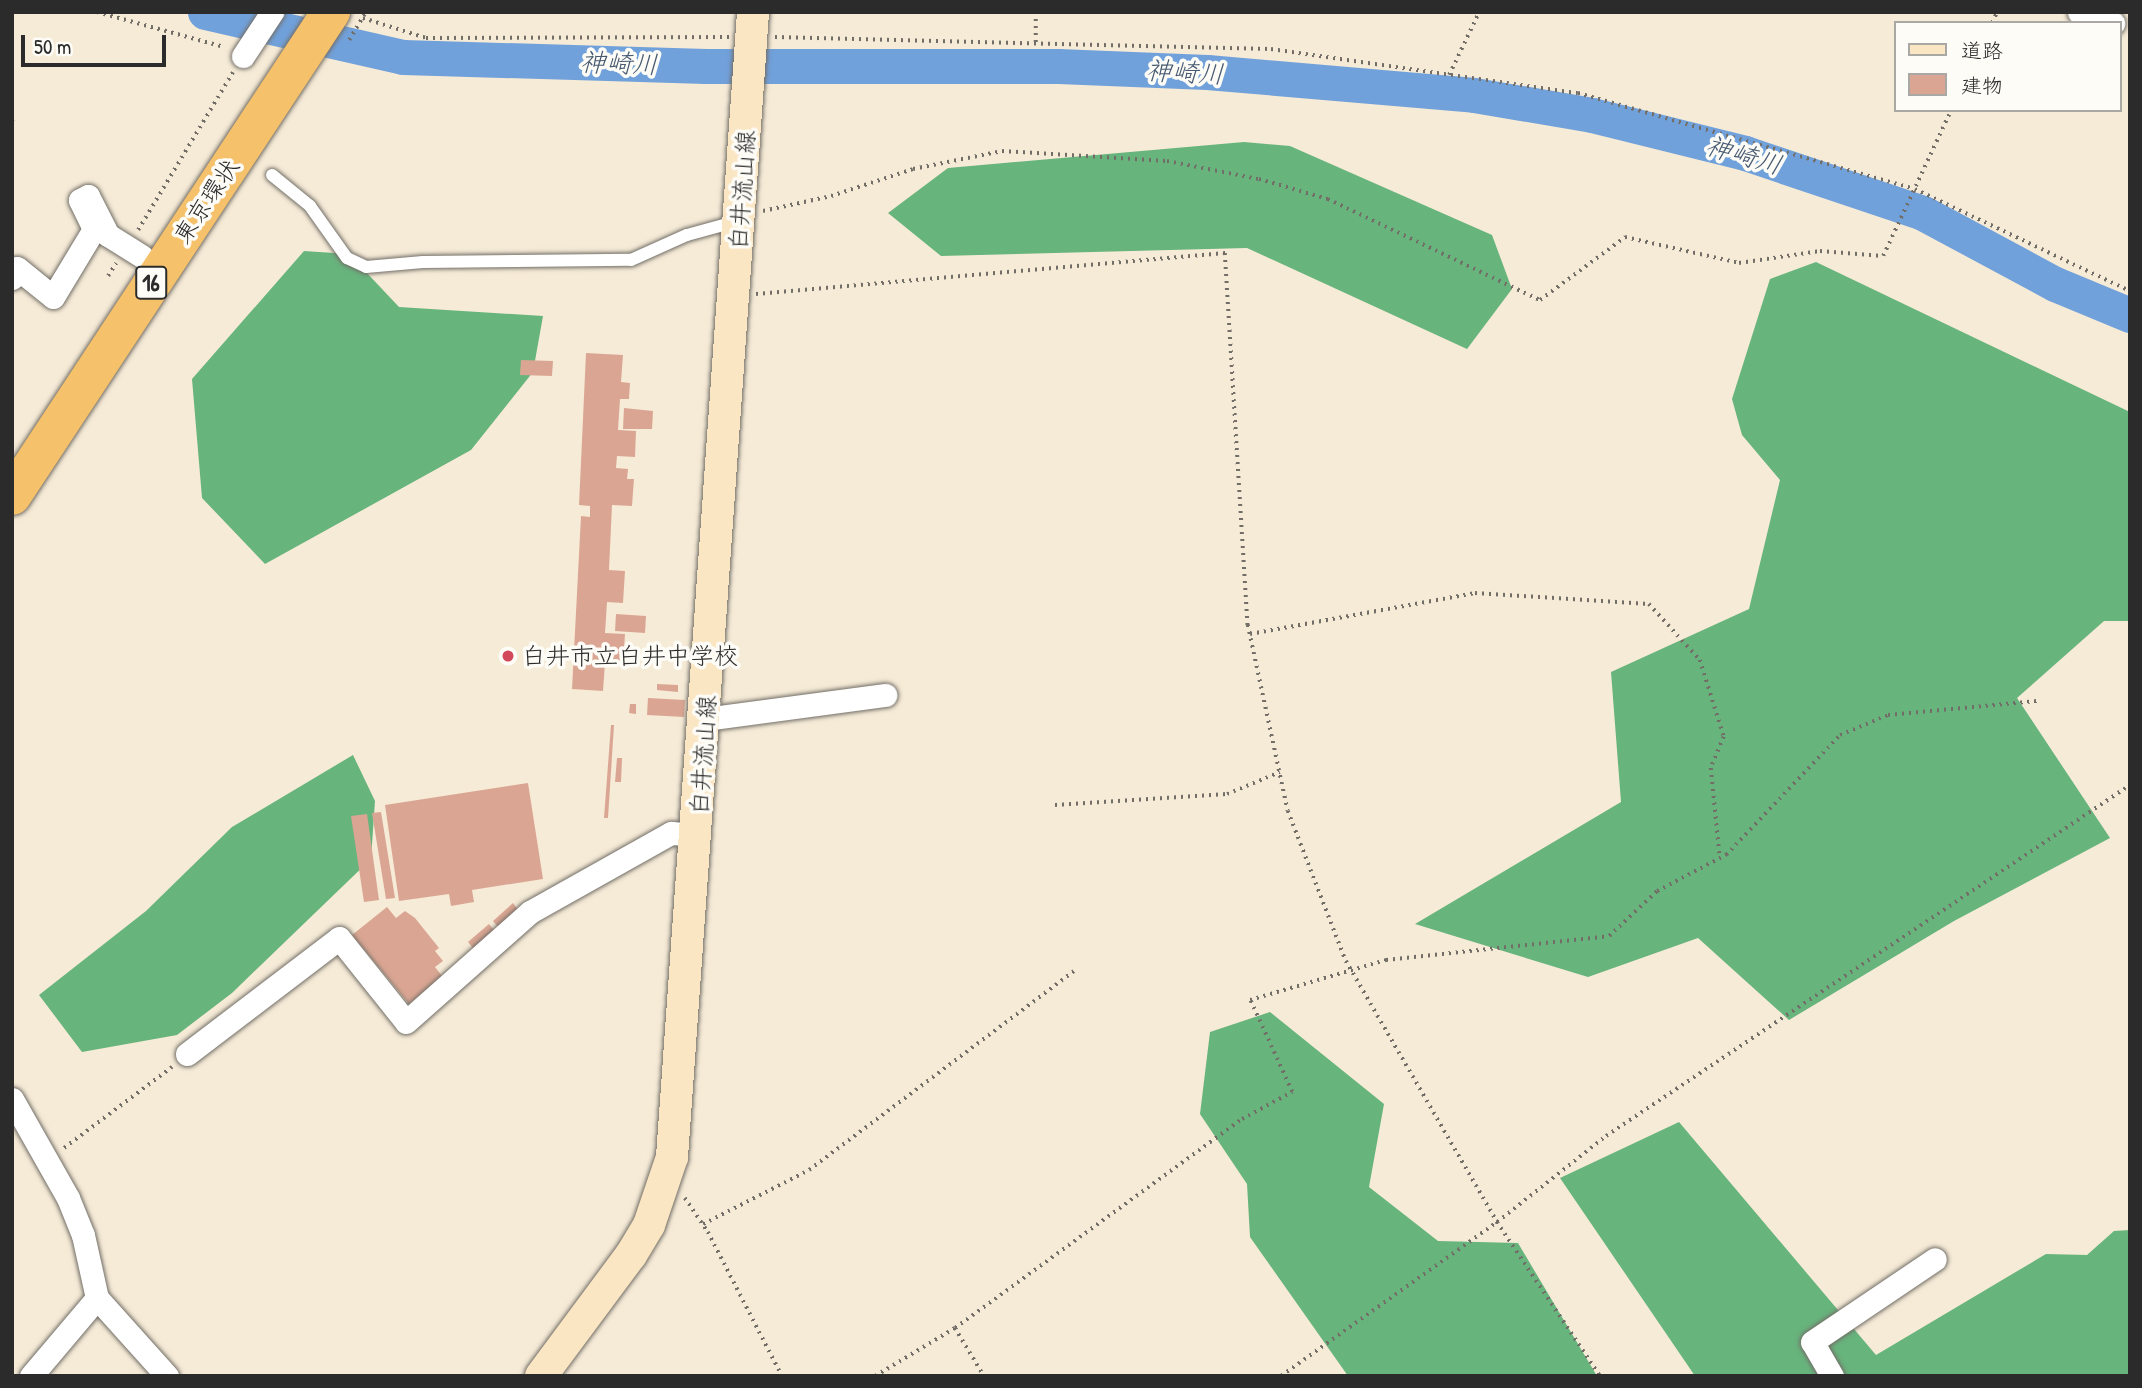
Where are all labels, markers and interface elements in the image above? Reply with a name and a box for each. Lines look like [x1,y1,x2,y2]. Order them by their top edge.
scale bar [24,21,170,65]
legend [1894,21,2121,112]
text: 50 m [34,32,71,61]
text: 道路 [1961,36,2003,65]
water label: 神崎川 [579,46,659,80]
water label: 神崎川 [1145,54,1225,90]
text: 建物 [1961,71,2003,100]
street label: 白井流山線 [723,129,761,251]
water label: 神崎川 [1702,129,1786,181]
street label: 東京環状 [167,153,245,249]
road number: 16 [134,264,168,302]
place label: 白井市立白井中学校 [522,642,738,670]
marker: 白井市立白井中学校 [500,648,516,664]
street label: 白井流山線 [684,694,722,816]

